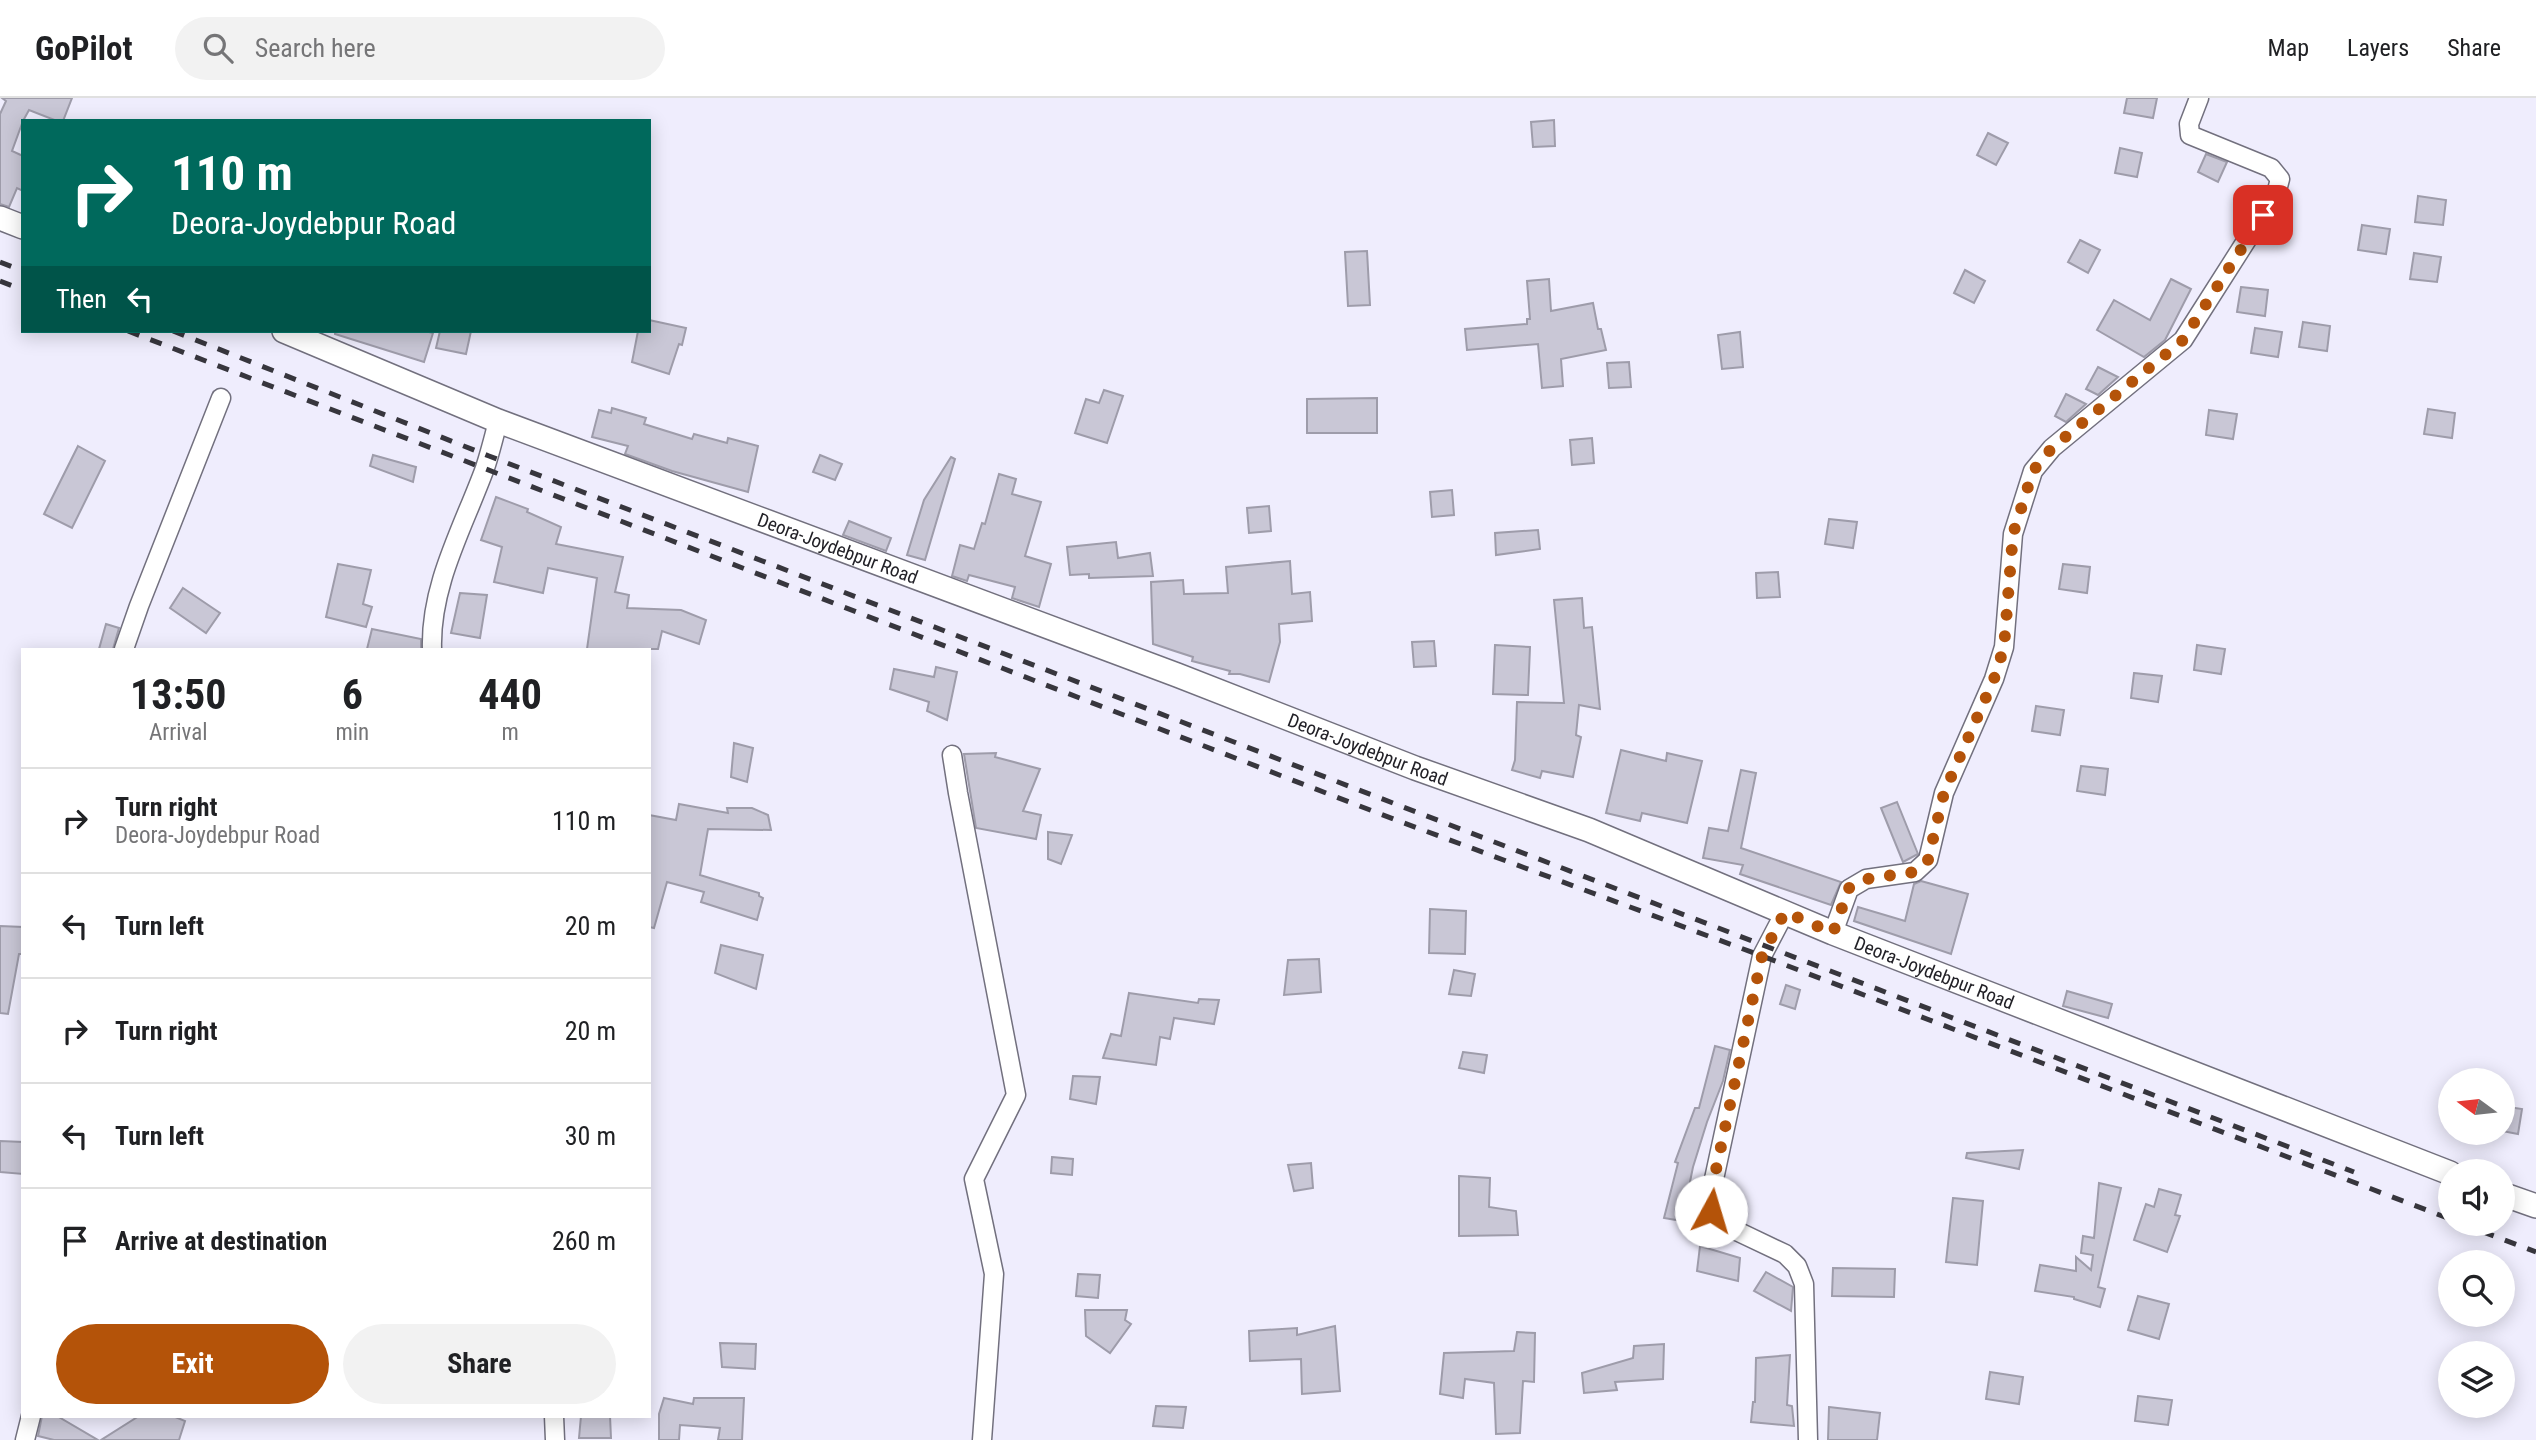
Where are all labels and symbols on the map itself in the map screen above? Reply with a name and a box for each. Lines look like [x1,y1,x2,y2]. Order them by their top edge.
pin [2233,185,2293,245]
street label: Deora-Joydebpur Road [754,508,921,589]
street label: Deora-Joydebpur Road [1284,708,1451,791]
street label: Deora-Joydebpur Road [1851,931,2017,1014]
north arrow [2438,1068,2515,1144]
position arrow [1674,1174,1748,1248]

